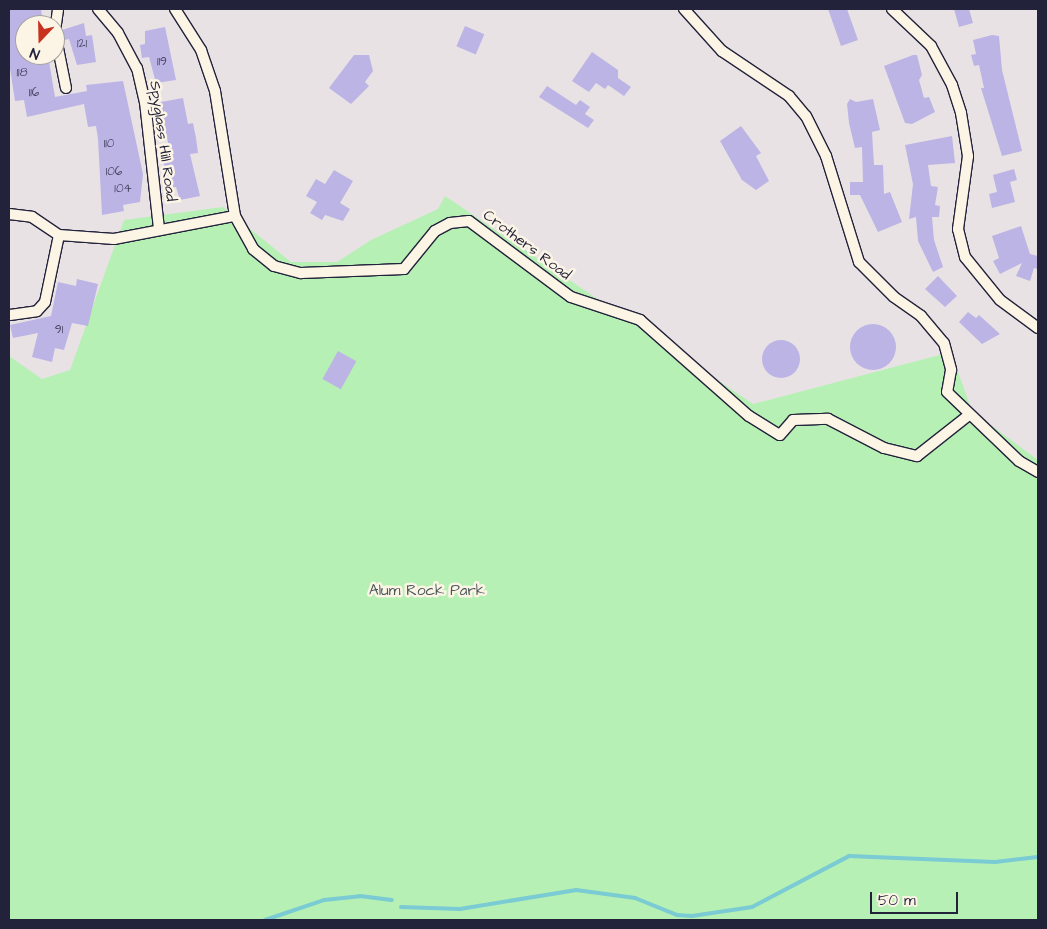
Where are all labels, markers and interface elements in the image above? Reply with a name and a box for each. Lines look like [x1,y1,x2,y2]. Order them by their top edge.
north arrow [15,15,65,65]
house number: 121 [77,37,87,51]
text: N [27,42,43,64]
house number: 119 [157,55,167,69]
house number: 118 [17,66,27,80]
street label: Spyglass Hill Road [146,80,180,202]
house number: 116 [29,86,39,100]
house number: 110 [104,137,114,151]
house number: 106 [106,165,122,179]
house number: 104 [114,182,132,196]
street label: Crothers Road [480,206,574,284]
house number: 91 [55,323,63,337]
park label: Alum Rock Park [369,582,485,600]
scale bar [872,882,960,914]
text: 50 m [878,890,916,911]

